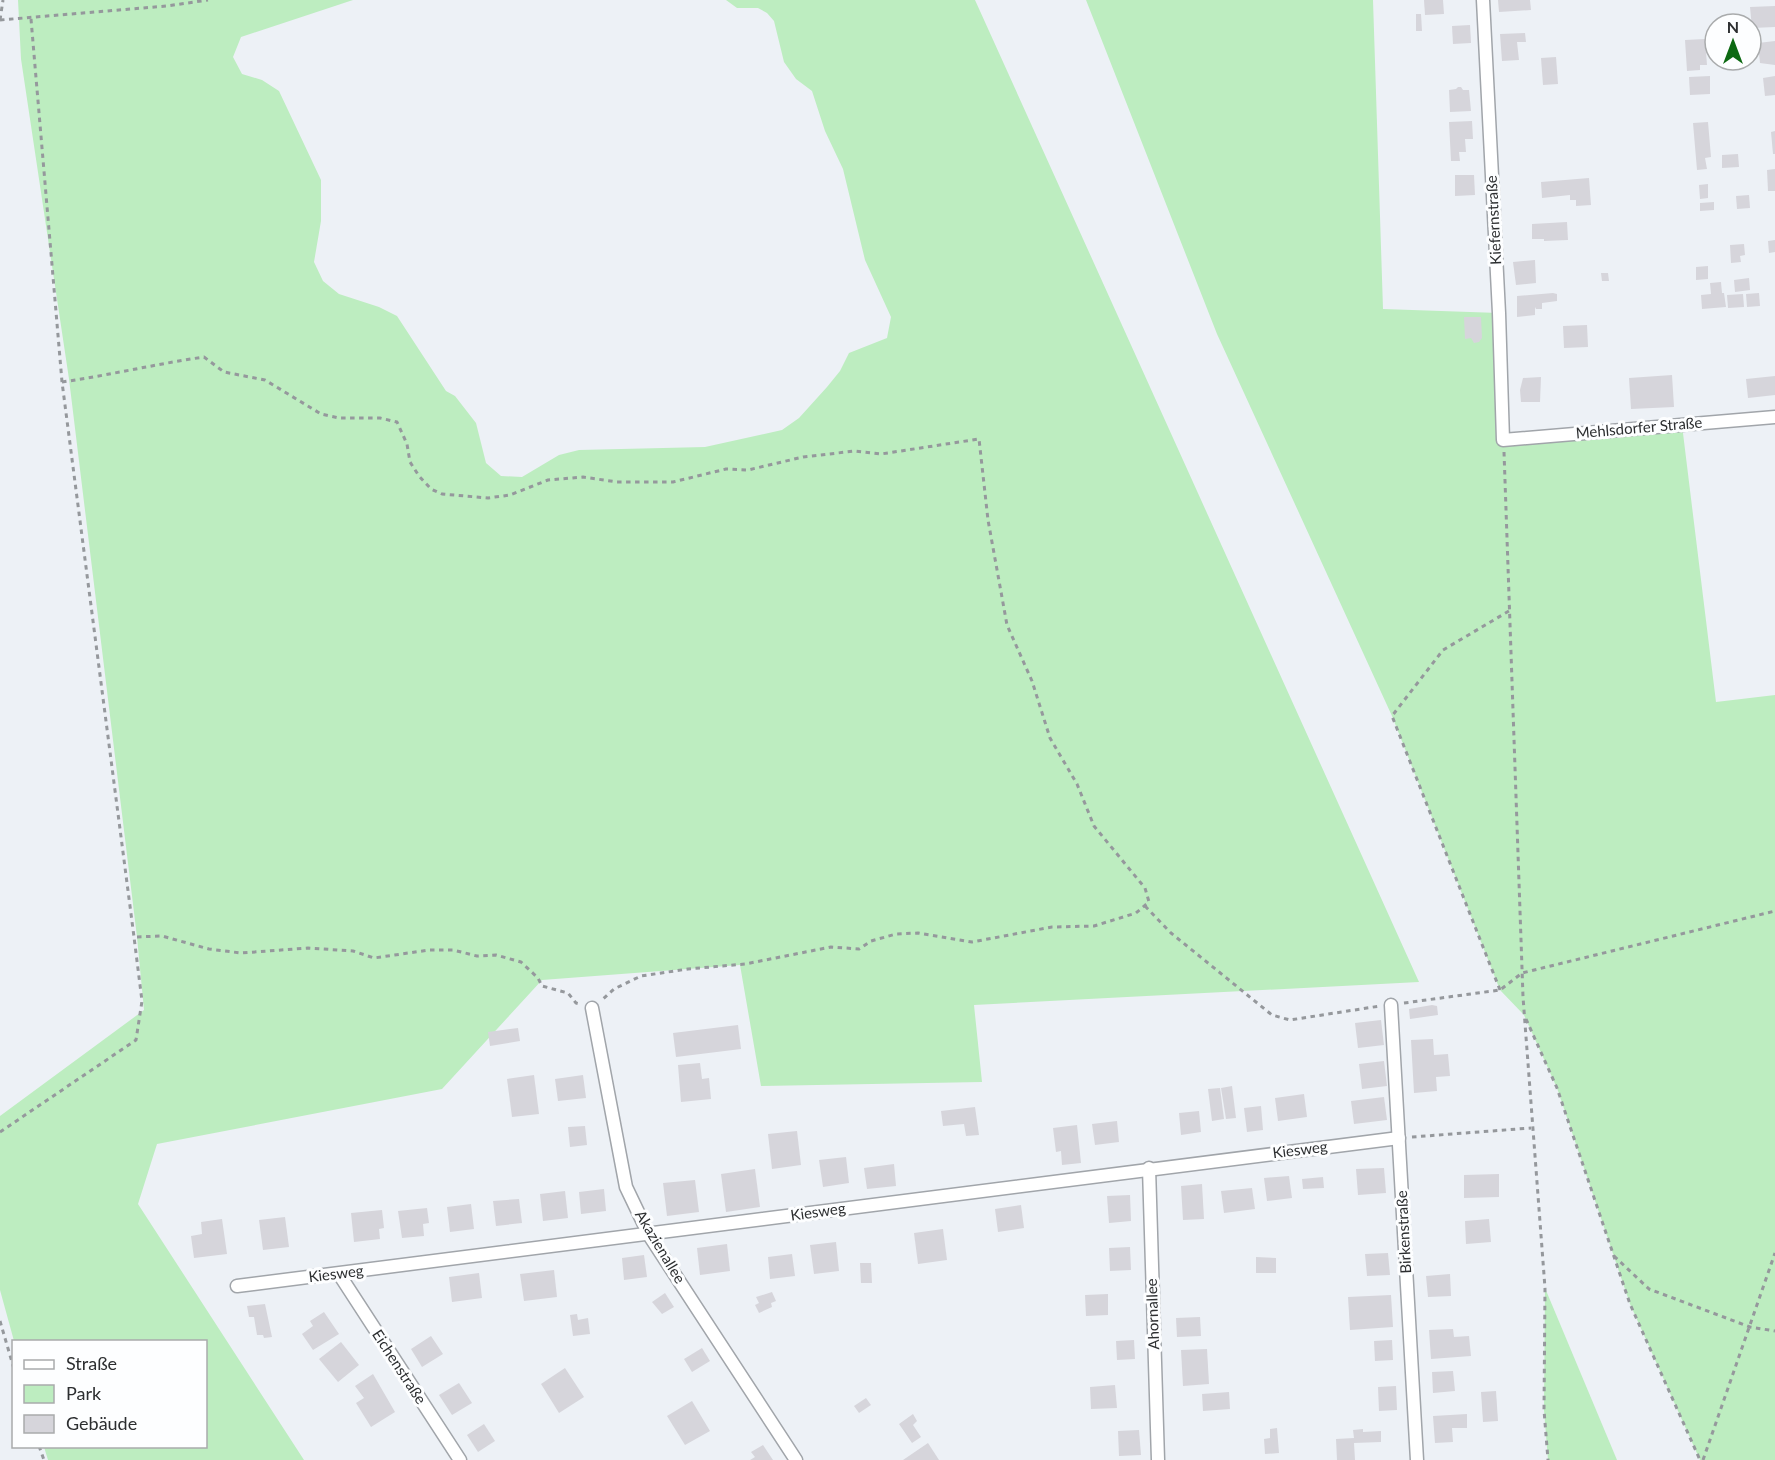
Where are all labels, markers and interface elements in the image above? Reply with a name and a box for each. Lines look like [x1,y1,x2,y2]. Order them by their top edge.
north arrow [1703,12,1763,72]
text: N [1727,17,1739,36]
street label: Kiefernstraße [1482,175,1504,265]
street label: Mehlsdorfer Straße [1575,413,1703,441]
street label: Kiesweg [1271,1137,1329,1161]
street label: Birkenstraße [1392,1190,1414,1274]
street label: Kiesweg [789,1198,847,1224]
street label: Akazienallee [632,1207,690,1286]
street label: Kiesweg [307,1261,365,1285]
street label: Ahornallee [1142,1278,1162,1350]
street label: Eichenstraße [369,1326,431,1407]
legend [12,1340,207,1448]
text: Straße [66,1352,117,1374]
text: Park [66,1382,102,1404]
text: Gebäude [66,1412,137,1434]

